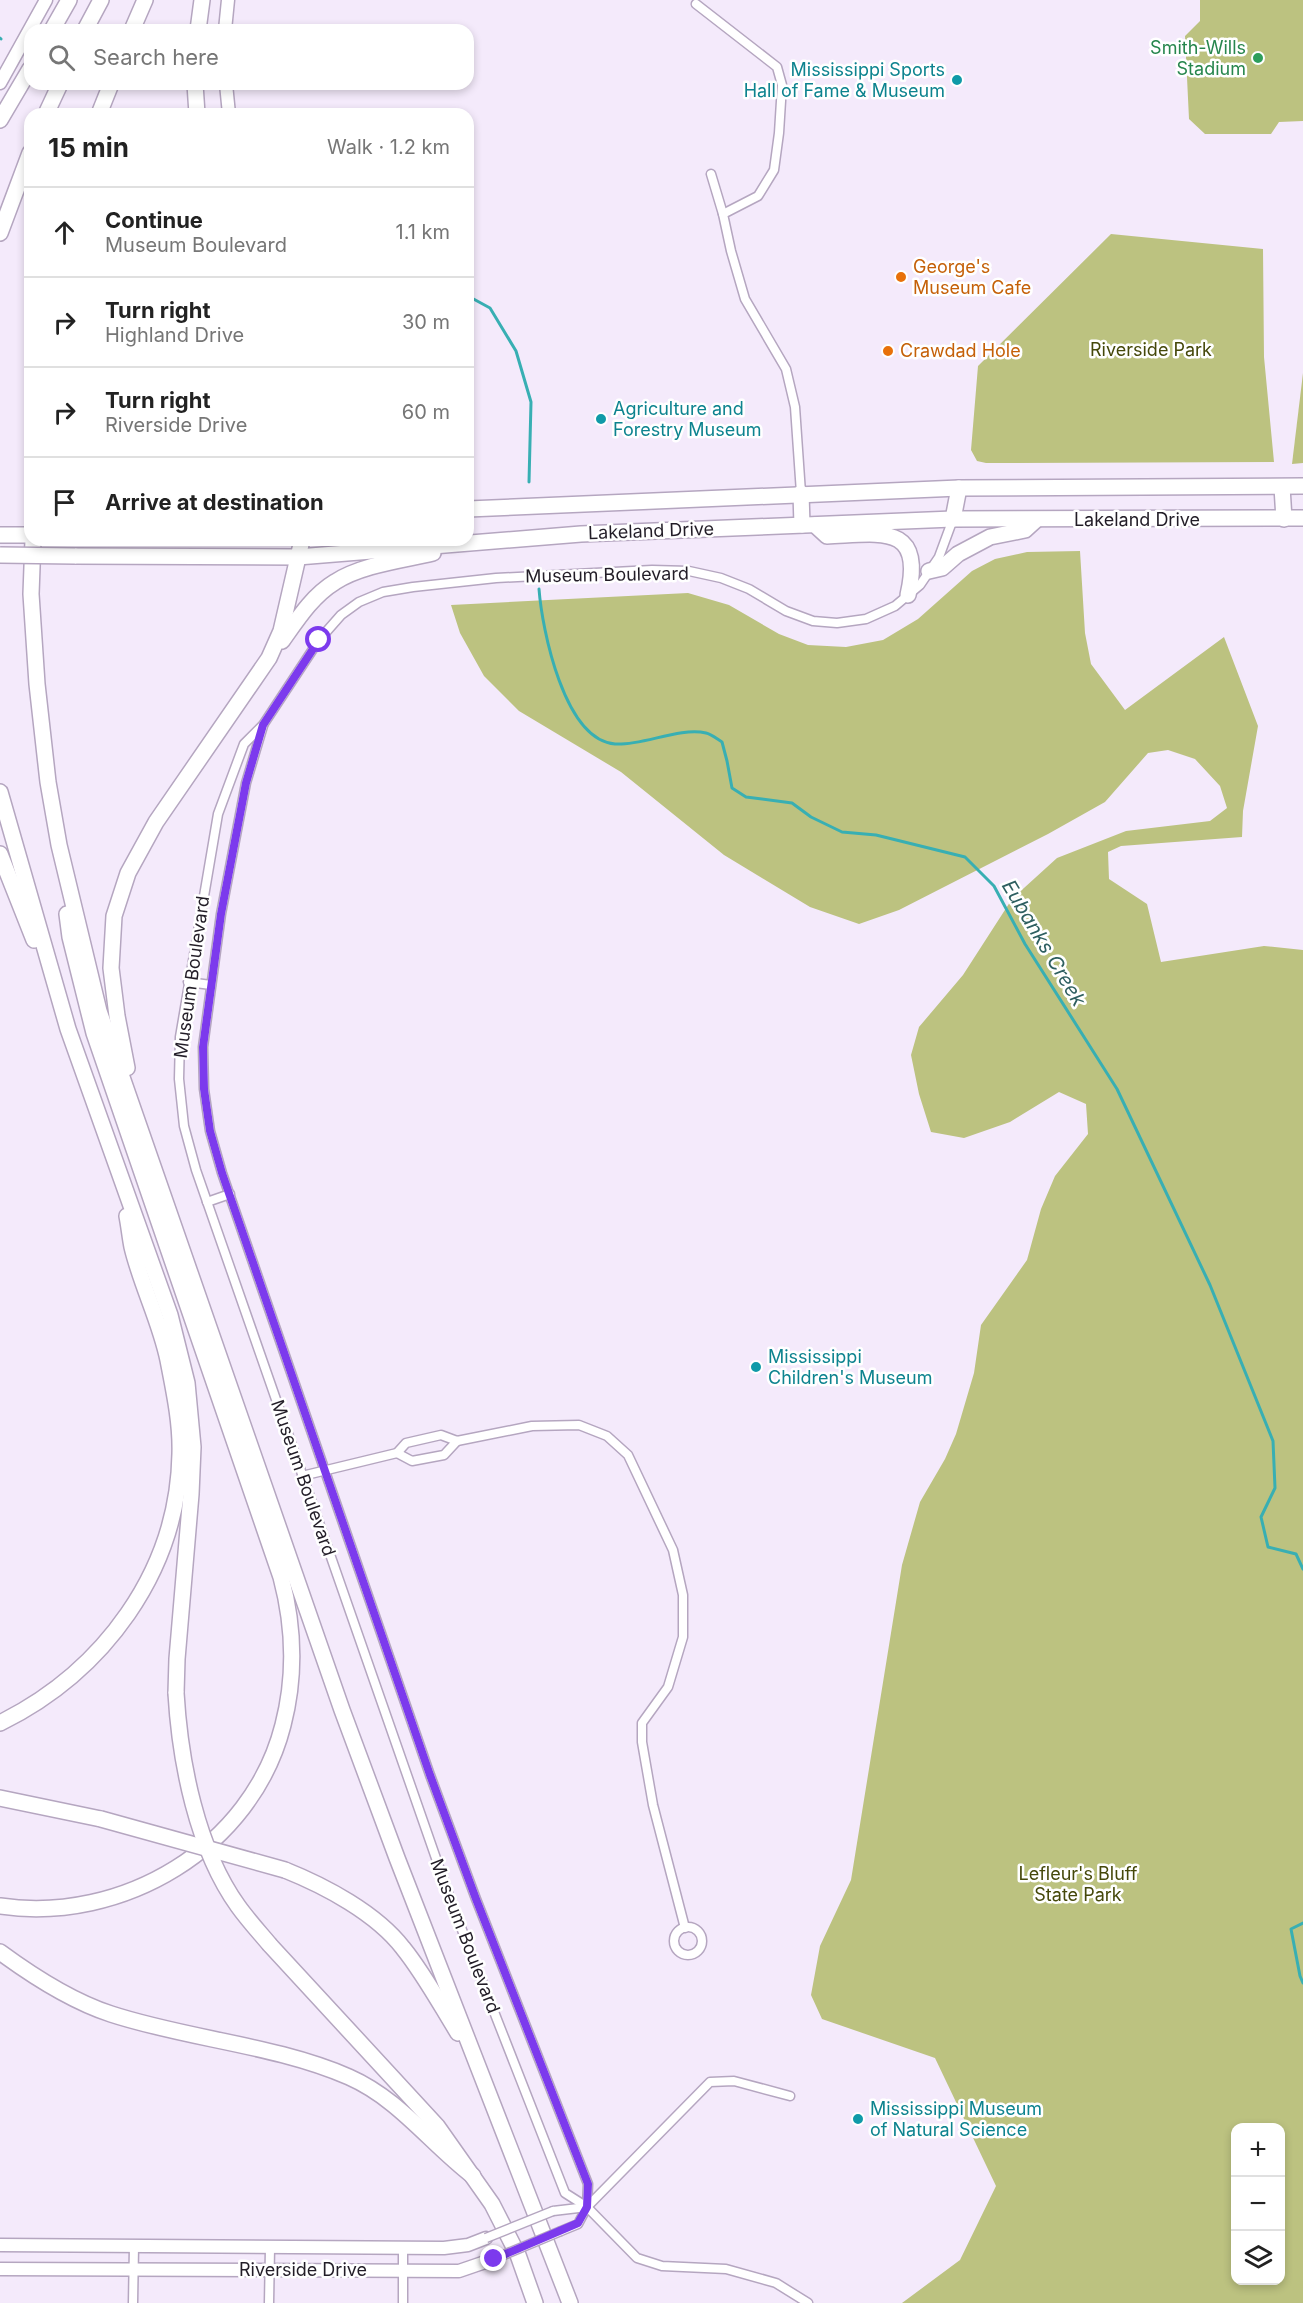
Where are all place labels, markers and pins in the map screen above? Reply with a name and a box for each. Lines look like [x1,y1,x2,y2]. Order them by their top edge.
place label: Smith-Wills Stadium [1150,37,1246,79]
marker: Smith-Wills Stadium [1251,51,1265,65]
place label: Mississippi Sports Hall of Fame & Museum [744,59,945,101]
marker: Mississippi Sports Hall of Fame & Museum [950,73,964,87]
place label: George's Museum Cafe [913,256,1031,298]
marker: George's Museum Cafe [894,270,908,284]
place label: Crawdad Hole [900,340,1021,361]
marker: Crawdad Hole [881,344,895,358]
place label: Agriculture and Forestry Museum [613,398,762,440]
marker: Agriculture and Forestry Museum [594,412,608,426]
place label: Mississippi Children's Museum [768,1346,932,1388]
marker: Mississippi Children's Museum [749,1360,763,1374]
place label: Mississippi Museum of Natural Science [870,2098,1042,2140]
marker: Mississippi Museum of Natural Science [851,2112,865,2126]

